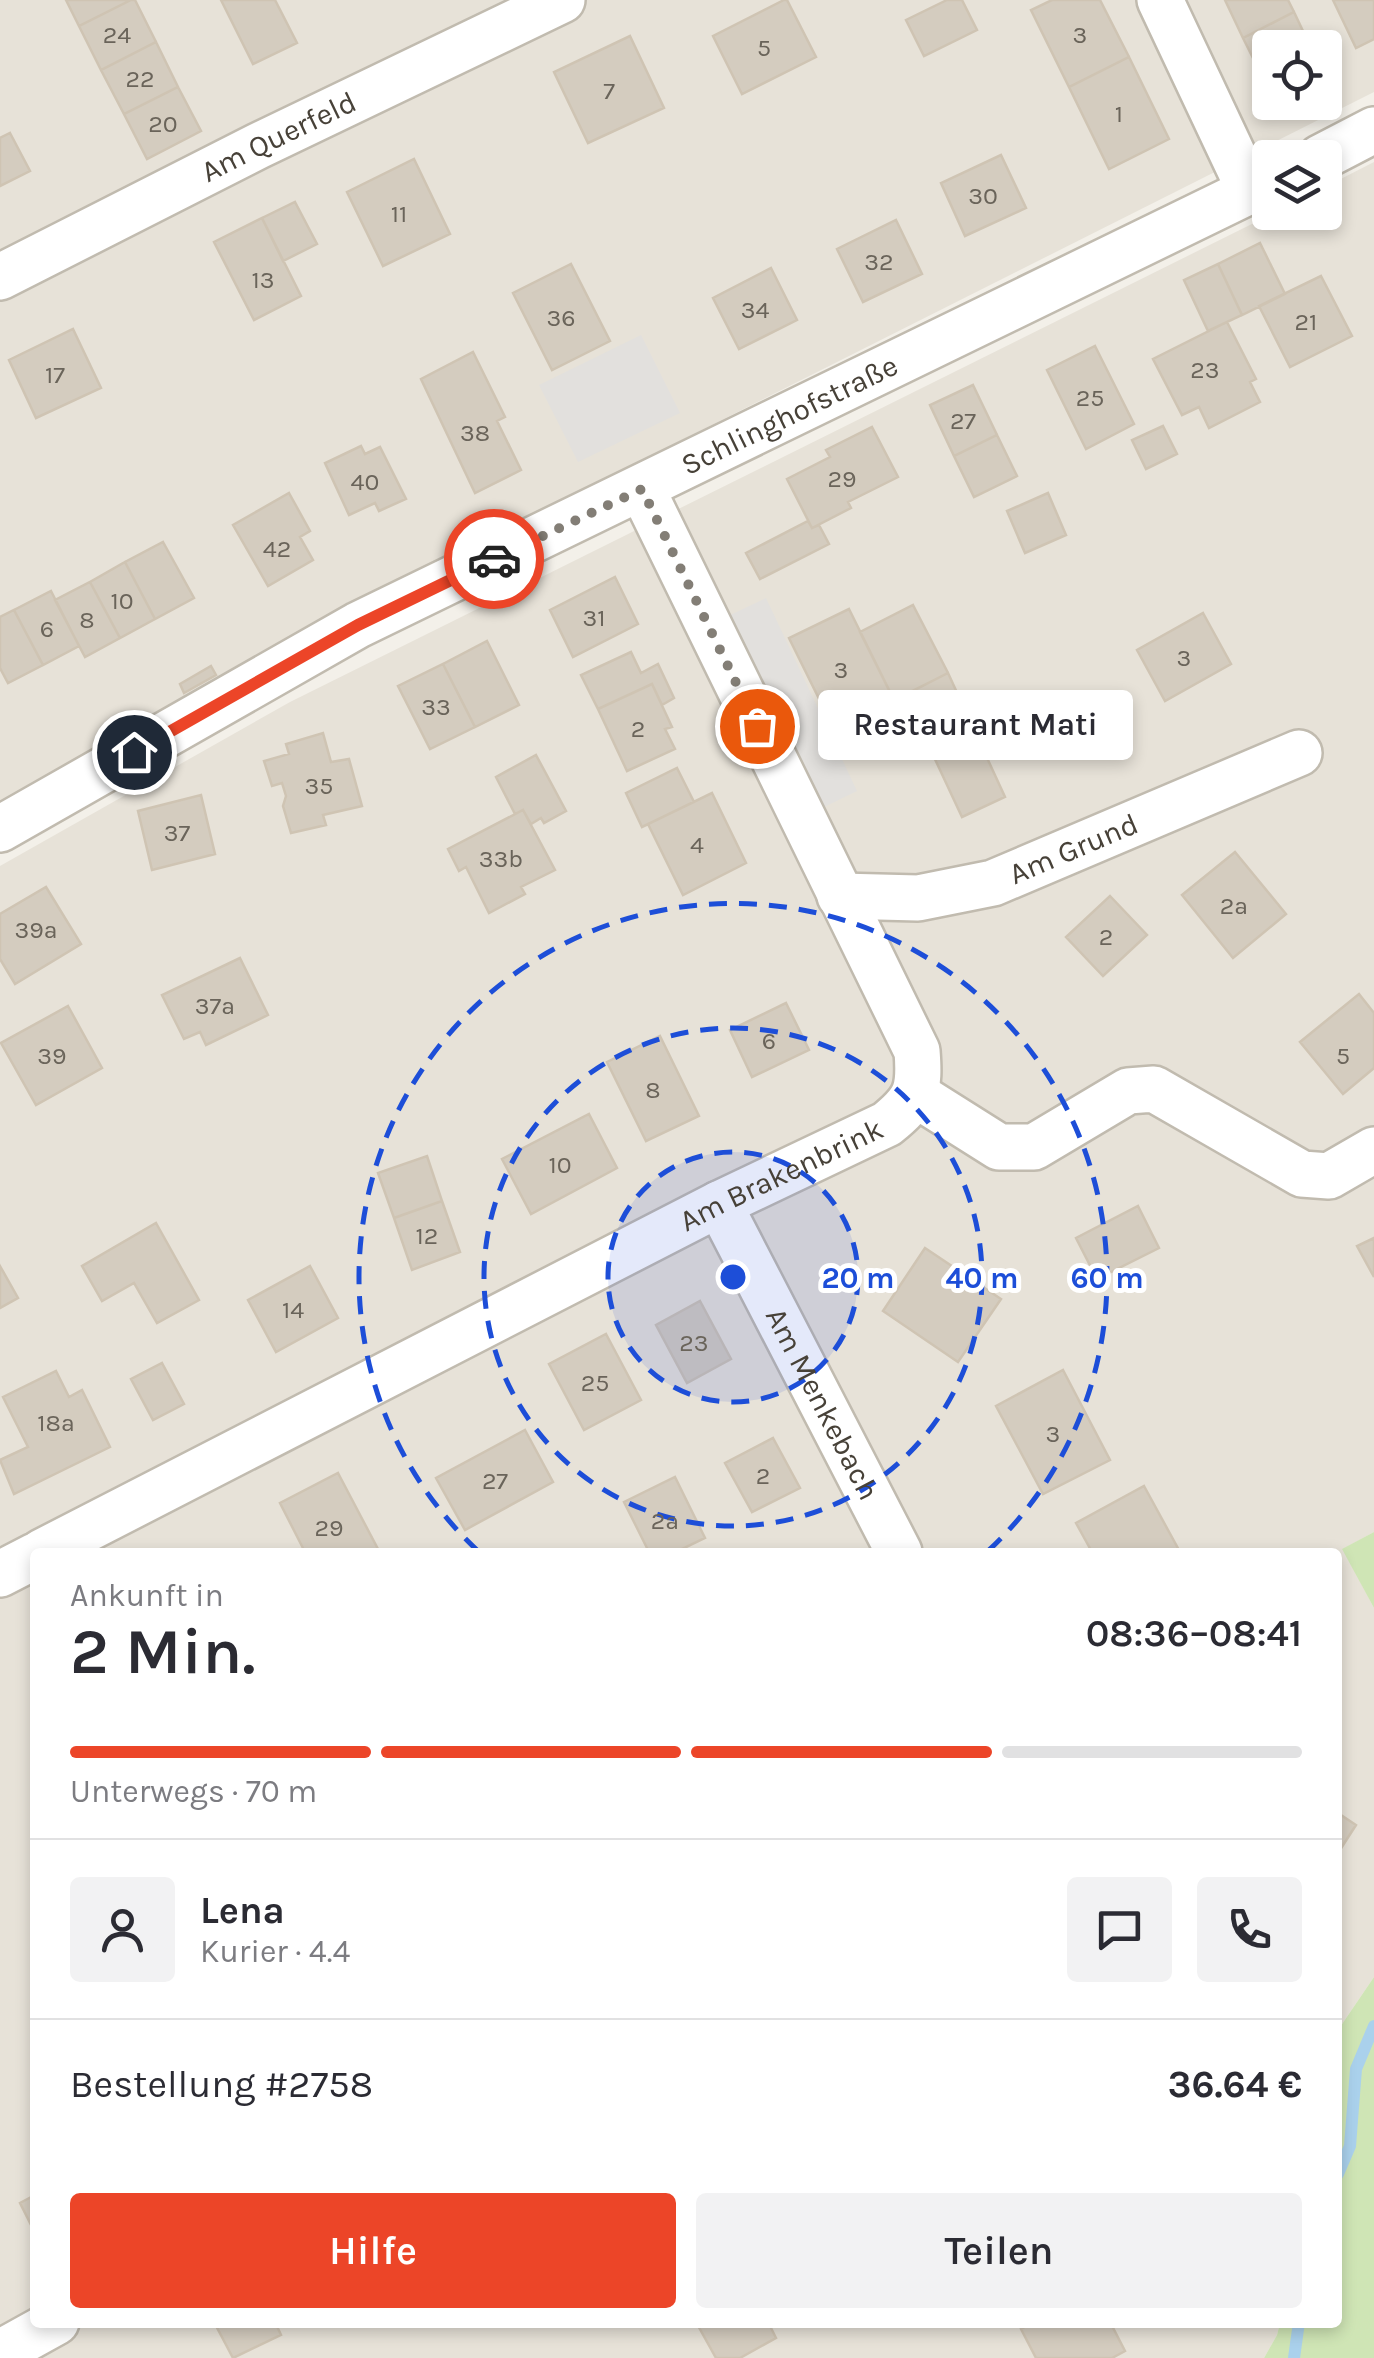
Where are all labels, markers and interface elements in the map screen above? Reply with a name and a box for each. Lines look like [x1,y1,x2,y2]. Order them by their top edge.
house number: 24 [103,20,131,49]
house number: 3 [1073,20,1087,49]
map controls [1252,30,1342,230]
button: locate [1252,30,1342,120]
house number: 5 [757,33,771,62]
house number: 22 [126,64,154,93]
house number: 7 [603,76,615,105]
street label: Am Querfeld [195,84,362,190]
house number: 1 [1115,99,1123,128]
house number: 20 [148,109,178,138]
button: layers [1252,140,1342,230]
house number: 30 [968,181,998,210]
house number: 11 [391,199,407,228]
house number: 32 [864,247,894,276]
house number: 13 [251,265,275,294]
house number: 34 [741,295,769,324]
house number: 36 [546,303,576,332]
house number: 21 [1295,307,1317,336]
street label: Schlinghofstraße [675,347,904,483]
house number: 23 [1190,355,1220,384]
house number: 17 [45,360,65,389]
house number: 25 [1076,383,1104,412]
house number: 27 [950,406,976,435]
house number: 38 [460,418,490,447]
house number: 29 [828,464,857,493]
house number: 40 [351,467,379,496]
courier [444,509,544,609]
icon: car [467,532,522,587]
house number: 42 [263,534,291,563]
house number: 10 [110,586,134,615]
house number: 31 [582,603,606,632]
house number: 8 [79,605,95,634]
house number: 6 [40,614,54,643]
house number: 3 [1177,643,1191,672]
house number: 3 [834,655,848,684]
pin [715,684,800,769]
callout: Restaurant Mati [817,691,1132,761]
house number: 33 [421,692,451,721]
icon: bag [730,699,785,754]
text: Restaurant Mati [853,706,1098,743]
pin [92,710,177,795]
house number: 2 [631,714,645,743]
icon: home [107,725,162,780]
house number: 35 [305,771,333,800]
street label: Am Grund [1004,805,1143,892]
house number: 37 [164,818,191,847]
house number: 4 [690,830,704,859]
house number: 33b [479,844,523,873]
house number: 2a [1220,891,1248,920]
house number: 39a [14,915,58,944]
house number: 2 [1099,922,1113,951]
house number: 37a [195,991,235,1020]
house number: 6 [762,1026,776,1055]
house number: 39 [37,1041,67,1070]
house number: 5 [1336,1041,1350,1070]
house number: 8 [645,1075,661,1104]
street label: Am Brakenbrink [673,1111,889,1239]
house number: 10 [548,1150,572,1179]
house number: 12 [416,1221,438,1250]
centre of rings [715,1259,751,1295]
text: 20 m [821,1260,895,1296]
text: 40 m [946,1260,1018,1296]
text: 60 m [1070,1260,1144,1296]
house number: 14 [282,1295,304,1324]
street label: Am Menkebach [758,1302,887,1506]
house number: 23 [679,1328,709,1357]
house number: 25 [581,1368,609,1397]
house number: 18a [37,1408,75,1437]
house number: 3 [1046,1419,1060,1448]
house number: 2 [756,1461,770,1490]
house number: 27 [482,1466,508,1495]
house number: 2a [651,1506,679,1535]
house number: 29 [315,1513,344,1542]
text: Ankunft in [70,1577,224,1614]
text: 08:36–08:41 [1086,1611,1302,1656]
text: 2 Min. [70,1613,256,1689]
text: Unterwegs · 70 m [70,1773,317,1810]
button: person [70,1877,175,1982]
button: chat [1067,1877,1172,1982]
button: phone [1197,1877,1302,1982]
text: Lena [200,1888,285,1933]
text: Kurier · 4.4 [200,1933,350,1970]
text: Bestellung #2758 [70,2062,373,2107]
text: 36.64 € [1168,2062,1302,2107]
button: Hilfe [70,2193,676,2308]
button: Teilen [696,2193,1302,2308]

